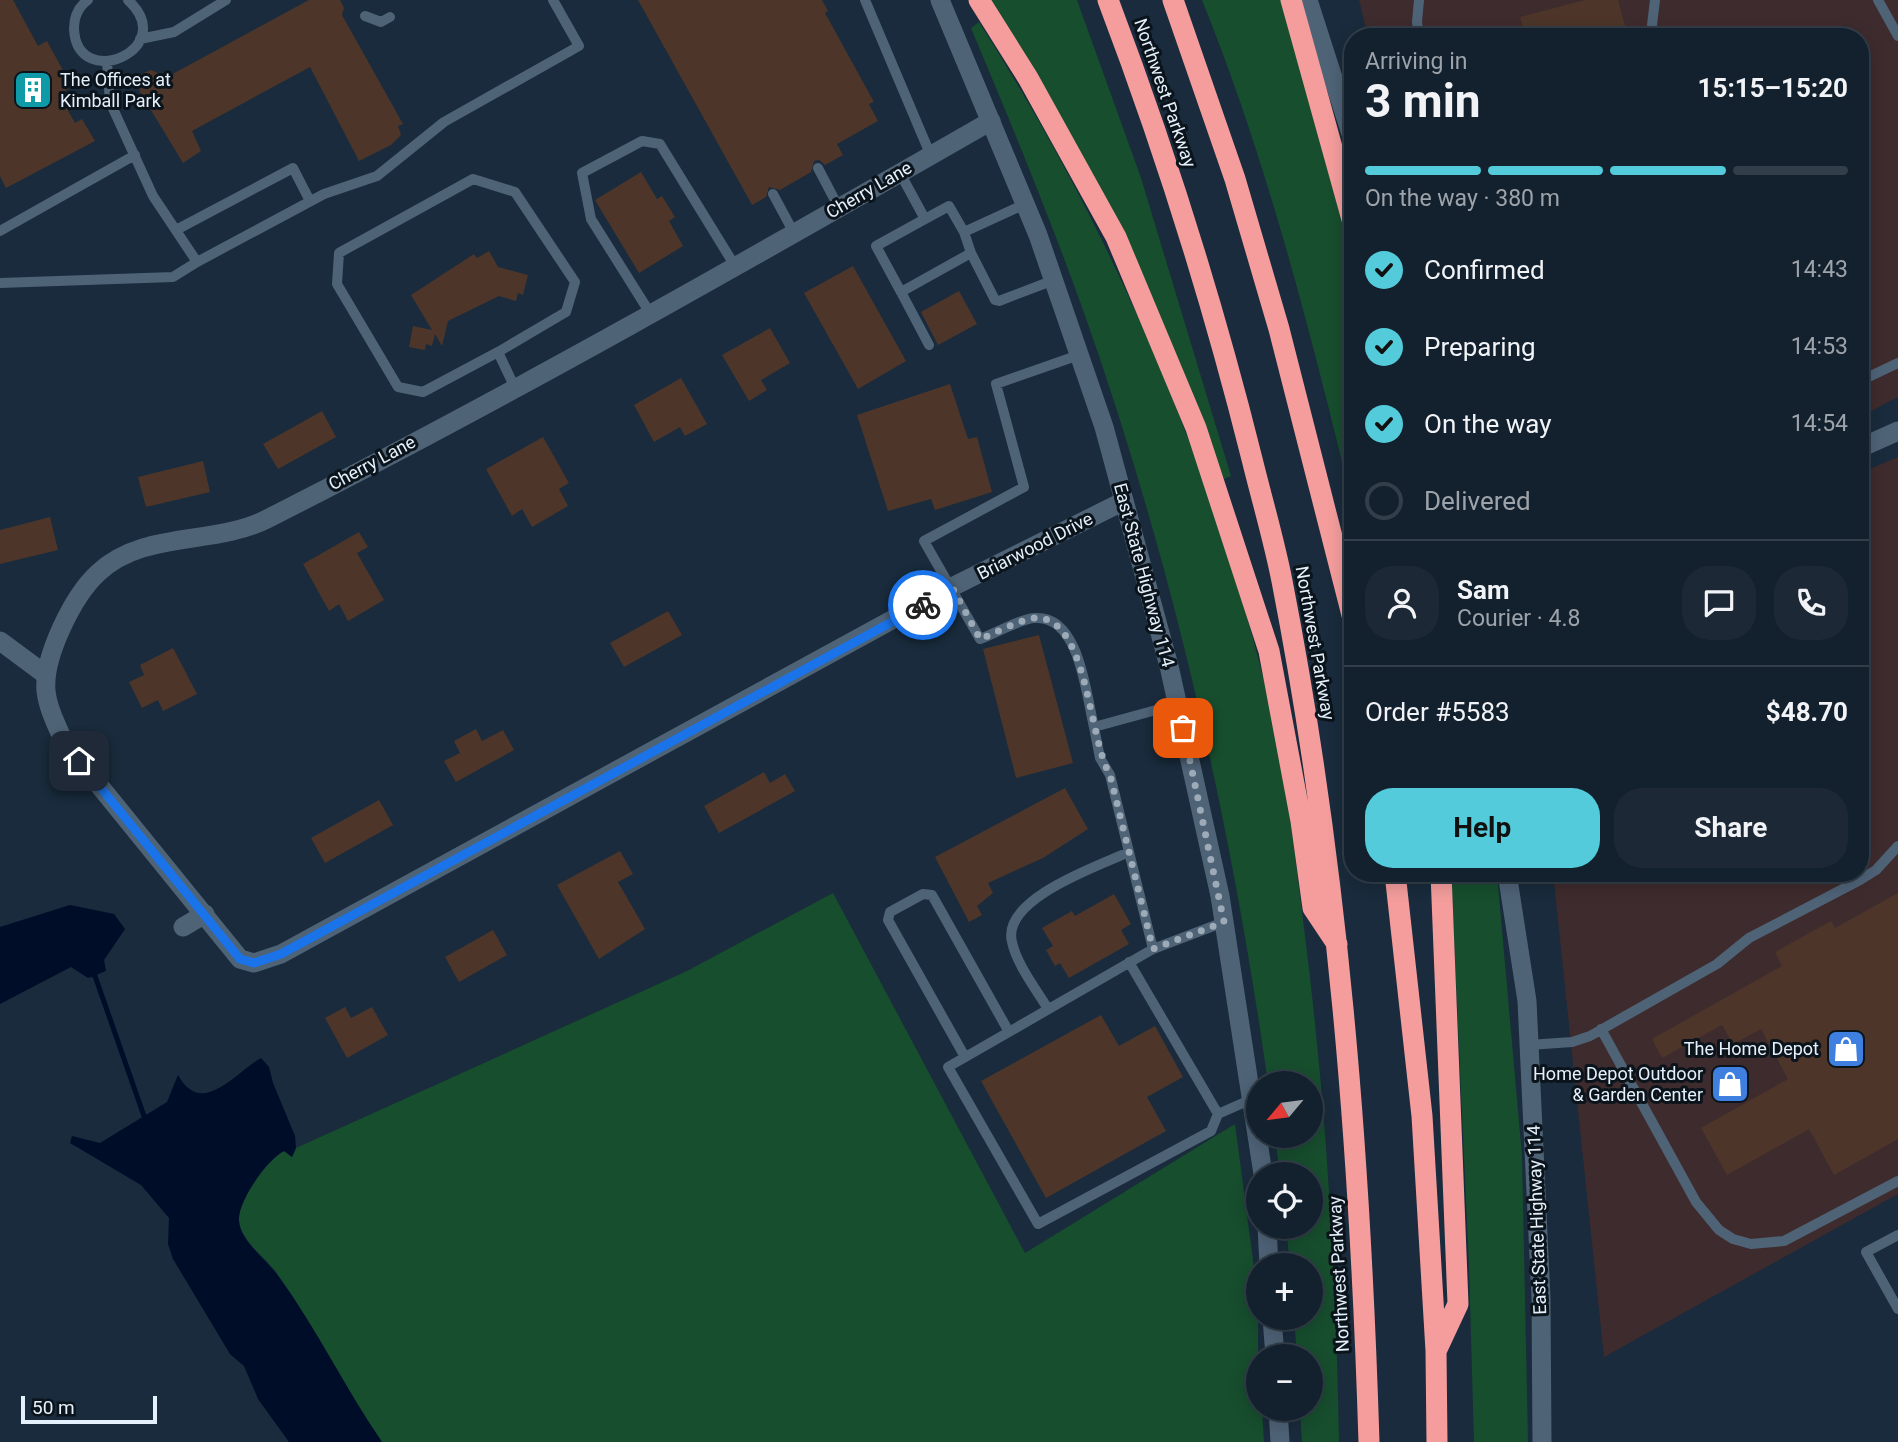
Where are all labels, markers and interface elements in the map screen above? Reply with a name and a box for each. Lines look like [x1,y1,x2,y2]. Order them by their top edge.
street label: Northwest Parkway [1130,16,1201,171]
text: Arriving in [1365,48,1468,75]
building icon: The Offices at Kimball Park [12,69,54,111]
place label: The Offices at Kimball Park [60,69,171,111]
text: 15:15–15:20 [1698,73,1848,103]
text: 3 min [1365,74,1481,128]
street label: Cherry Lane [822,157,915,223]
text: On the way · 380 m [1365,185,1560,212]
icon: check [1365,251,1403,289]
text: Confirmed [1424,255,1545,285]
text: 14:43 [1791,256,1848,283]
icon: check [1365,328,1403,366]
text: Preparing [1424,332,1536,362]
text: 14:53 [1791,333,1848,360]
icon: check [1365,405,1403,443]
text: On the way [1424,409,1552,439]
text: 14:54 [1791,410,1848,437]
street label: Cherry Lane [325,431,419,494]
street label: East State Highway 114 [1110,481,1179,669]
text: Delivered [1424,486,1531,516]
street label: Briarwood Drive [973,507,1096,584]
street label: Northwest Parkway [1292,564,1339,722]
button: person [1365,566,1439,640]
button: chat [1682,566,1756,640]
button: phone [1774,566,1848,640]
courier [888,570,958,640]
text: Sam [1457,575,1509,605]
icon: bike [904,586,942,624]
text: Courier · 4.8 [1457,605,1580,632]
text: Order #5583 [1365,697,1510,727]
text: $48.70 [1766,697,1848,727]
pin [1153,698,1213,758]
icon: bag [1164,709,1202,747]
pin [49,731,109,791]
icon: home [60,742,98,780]
button: Help [1365,788,1600,868]
button: Share [1614,788,1848,868]
shop icon: The Home Depot [1825,1028,1867,1070]
place label: The Home Depot [1684,1038,1819,1059]
place label: Home Depot Outdoor & Garden Center [1533,1063,1703,1105]
shop icon: Home Depot Outdoor & Garden Center [1709,1063,1751,1105]
north arrow [1246,1071,1323,1148]
map controls [1246,1071,1323,1421]
street label: East State Highway 114 [1523,1125,1550,1315]
button: locate [1246,1162,1323,1239]
street label: Northwest Parkway [1324,1195,1353,1353]
button: + [1246,1253,1323,1330]
button: − [1246,1344,1323,1421]
scale bar [21,1393,158,1425]
text: 50 m [32,1396,75,1419]

